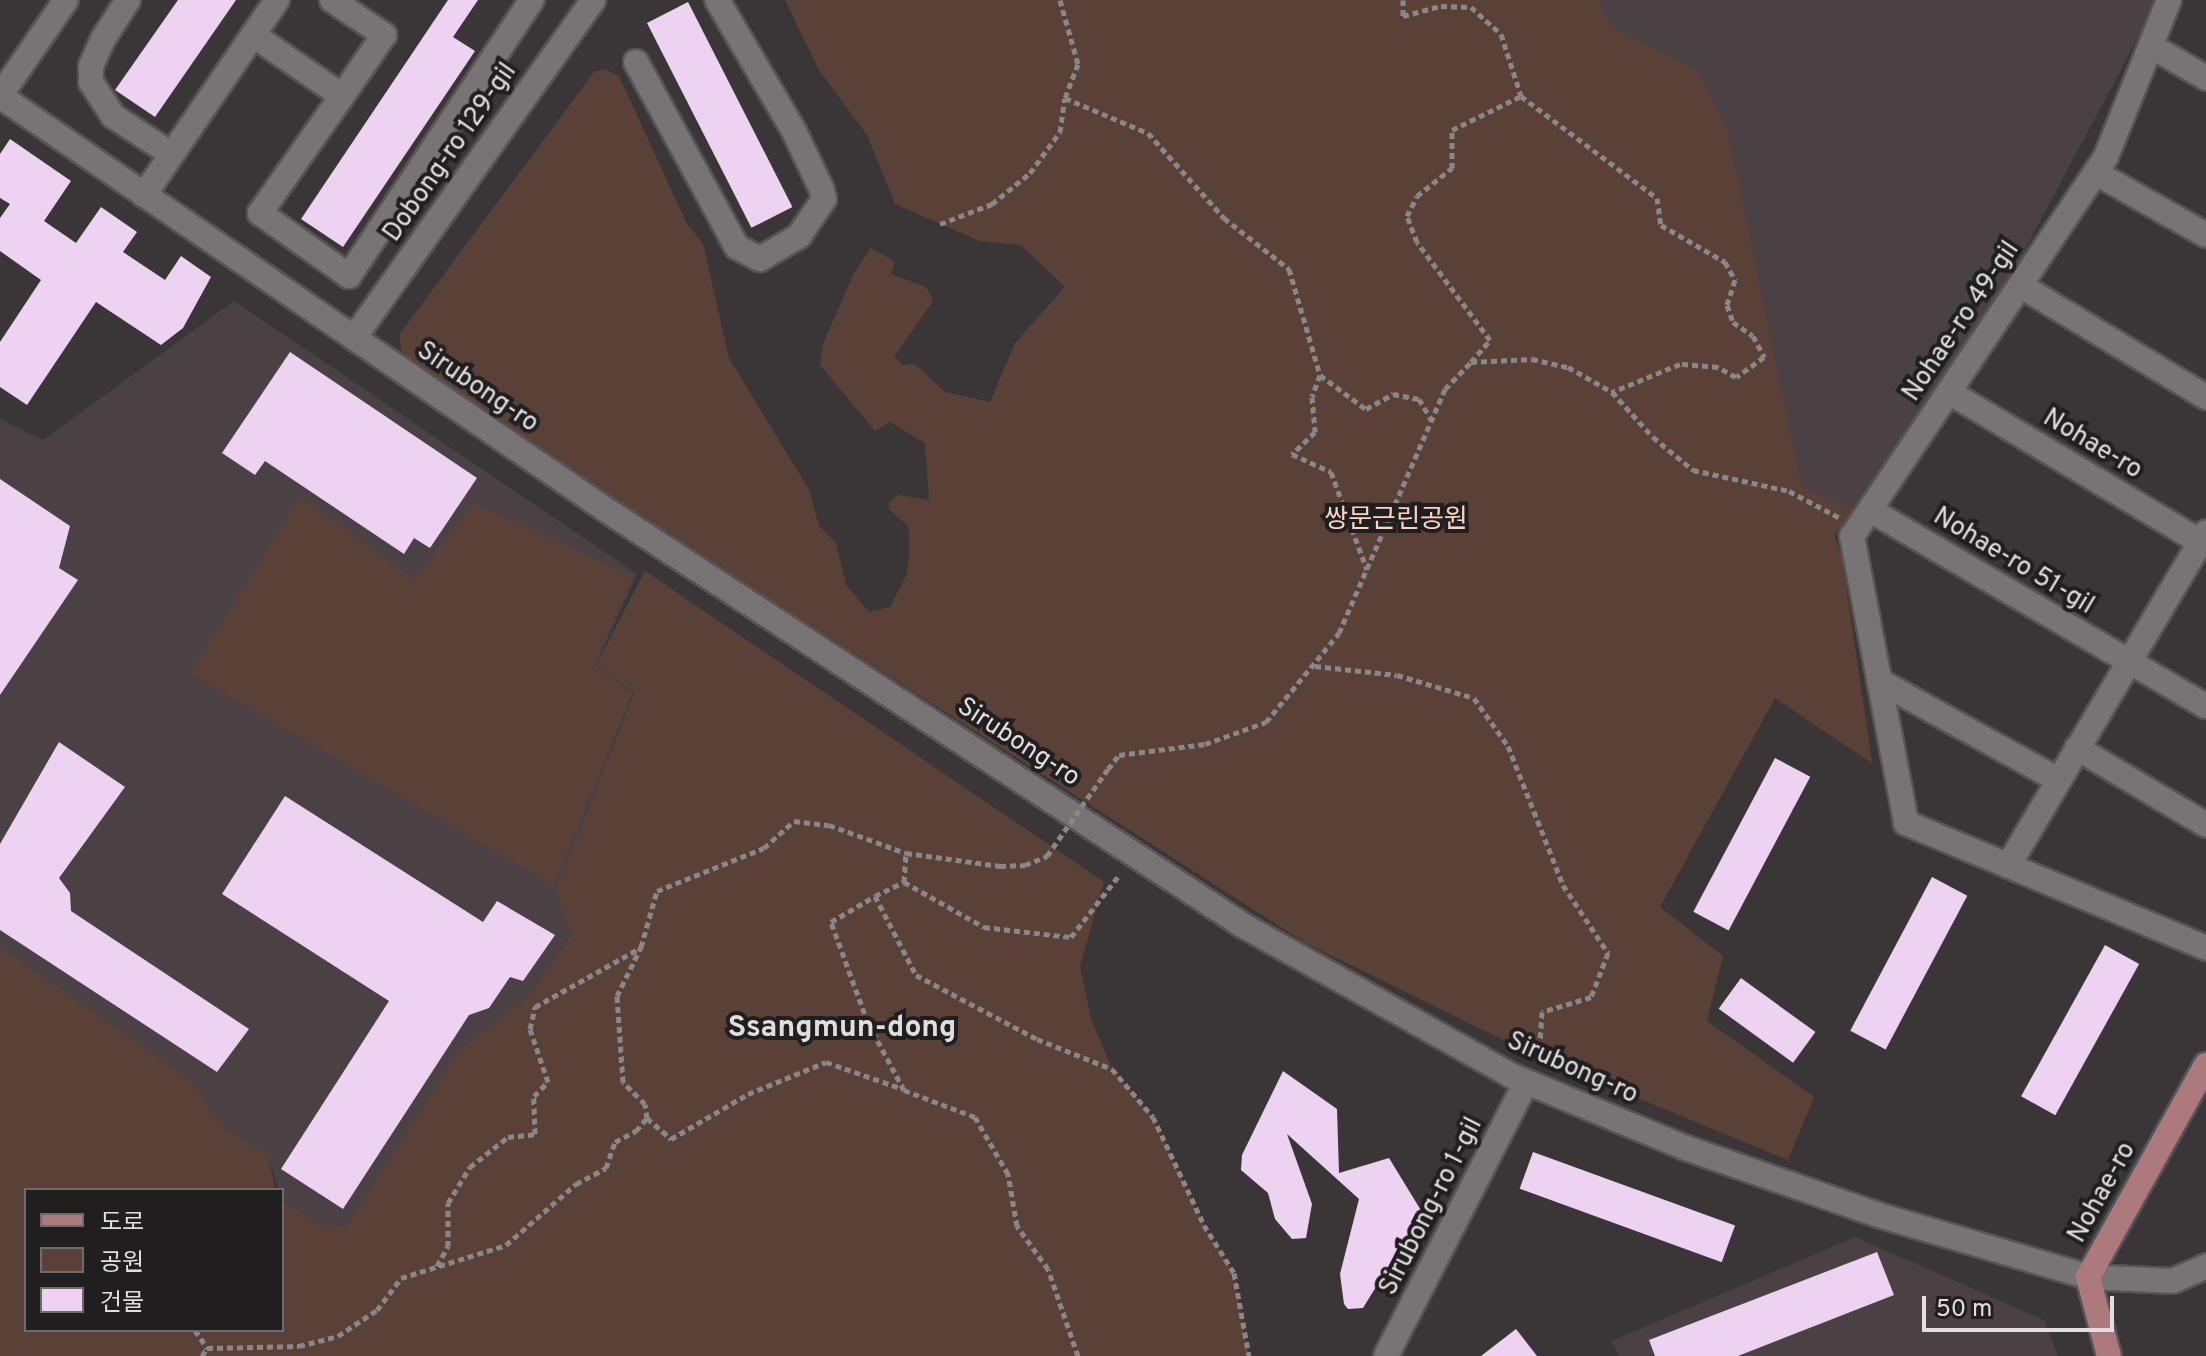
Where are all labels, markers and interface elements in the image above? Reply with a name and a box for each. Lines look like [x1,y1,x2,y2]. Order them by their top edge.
street label: Dobong-ro 129-gil [378,58,524,248]
street label: Nohae-ro 49-gil [1897,236,2027,408]
street label: Sirubong-ro [410,336,544,440]
street label: Nohae-ro [2037,403,2147,487]
street label: Nohae-ro 51-gil [1927,502,2099,622]
park label: 쌍문근린공원 [1324,505,1468,537]
street label: Sirubong-ro [951,692,1085,794]
district label: Ssangmun-dong [728,1011,956,1047]
street label: Sirubong-ro [1502,1026,1642,1112]
street label: Sirubong-ro 1-gil [1374,1113,1490,1301]
street label: Nohae-ro [2063,1137,2143,1249]
legend [24,1188,284,1332]
text: 도로 [100,1209,144,1239]
text: 공원 [100,1249,144,1279]
scale bar [1926,1280,2118,1330]
text: 건물 [100,1289,144,1319]
text: 50 m [1936,1295,1992,1325]

